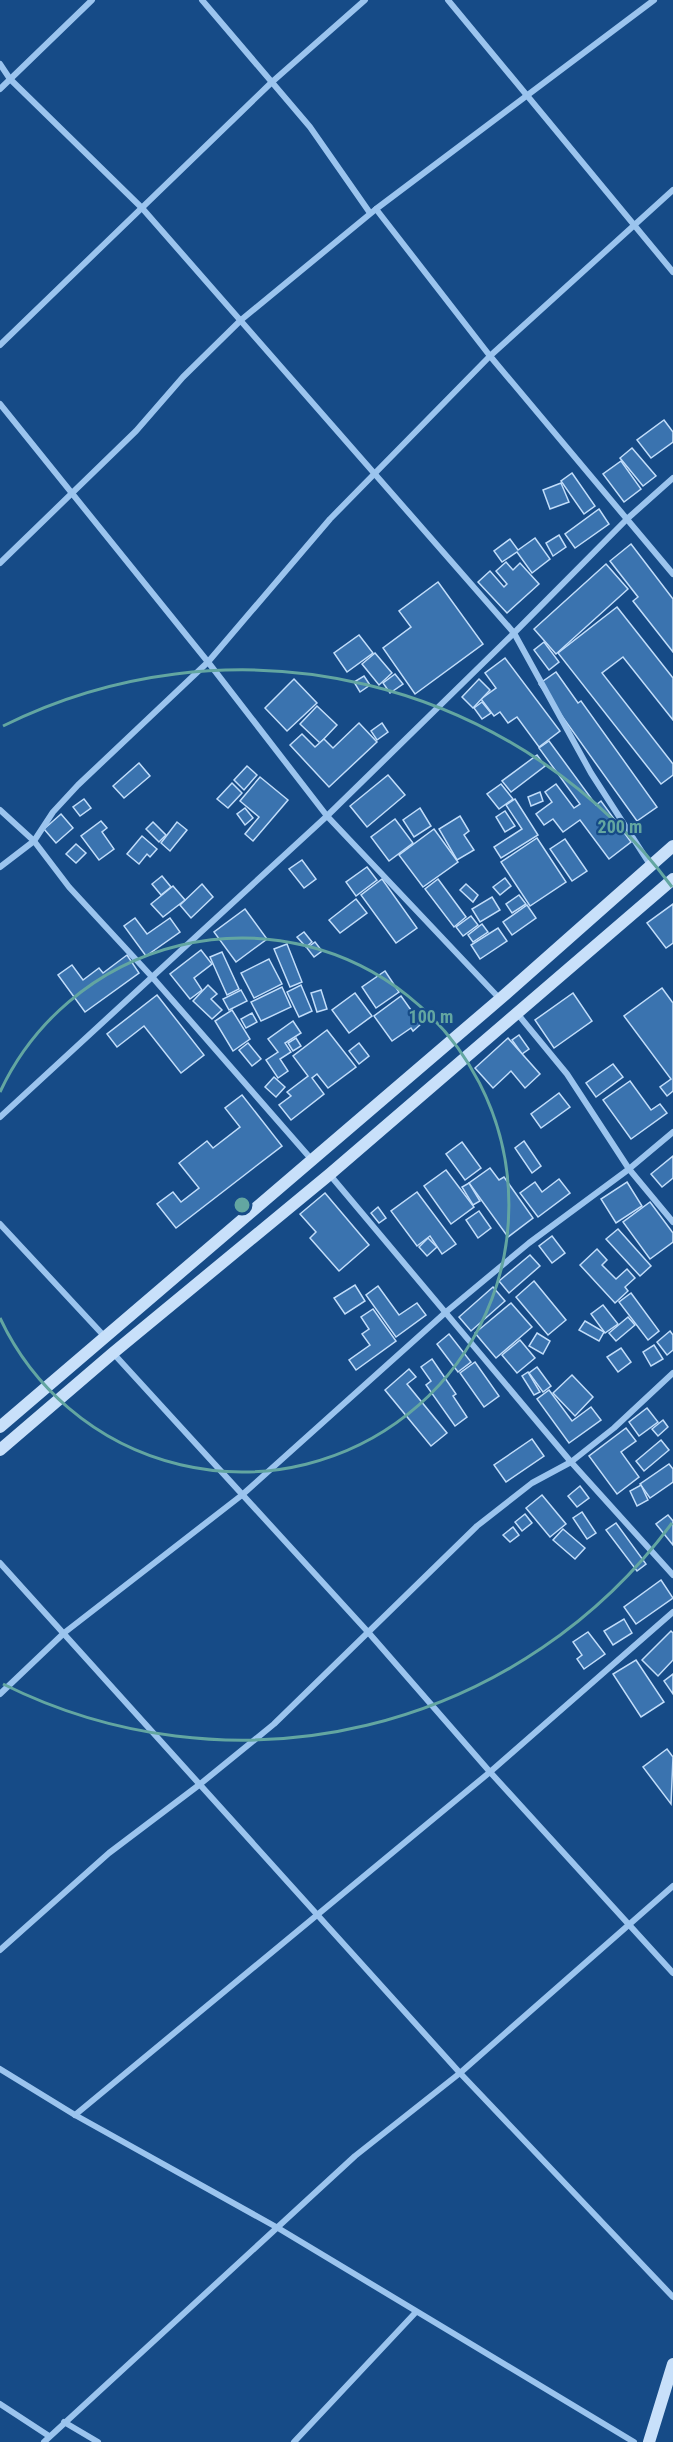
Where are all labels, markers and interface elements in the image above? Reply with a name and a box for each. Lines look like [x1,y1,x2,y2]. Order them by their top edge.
text: 200 m [598,816,642,837]
text: 100 m [409,1006,453,1027]
centre of rings [232,1195,252,1215]

